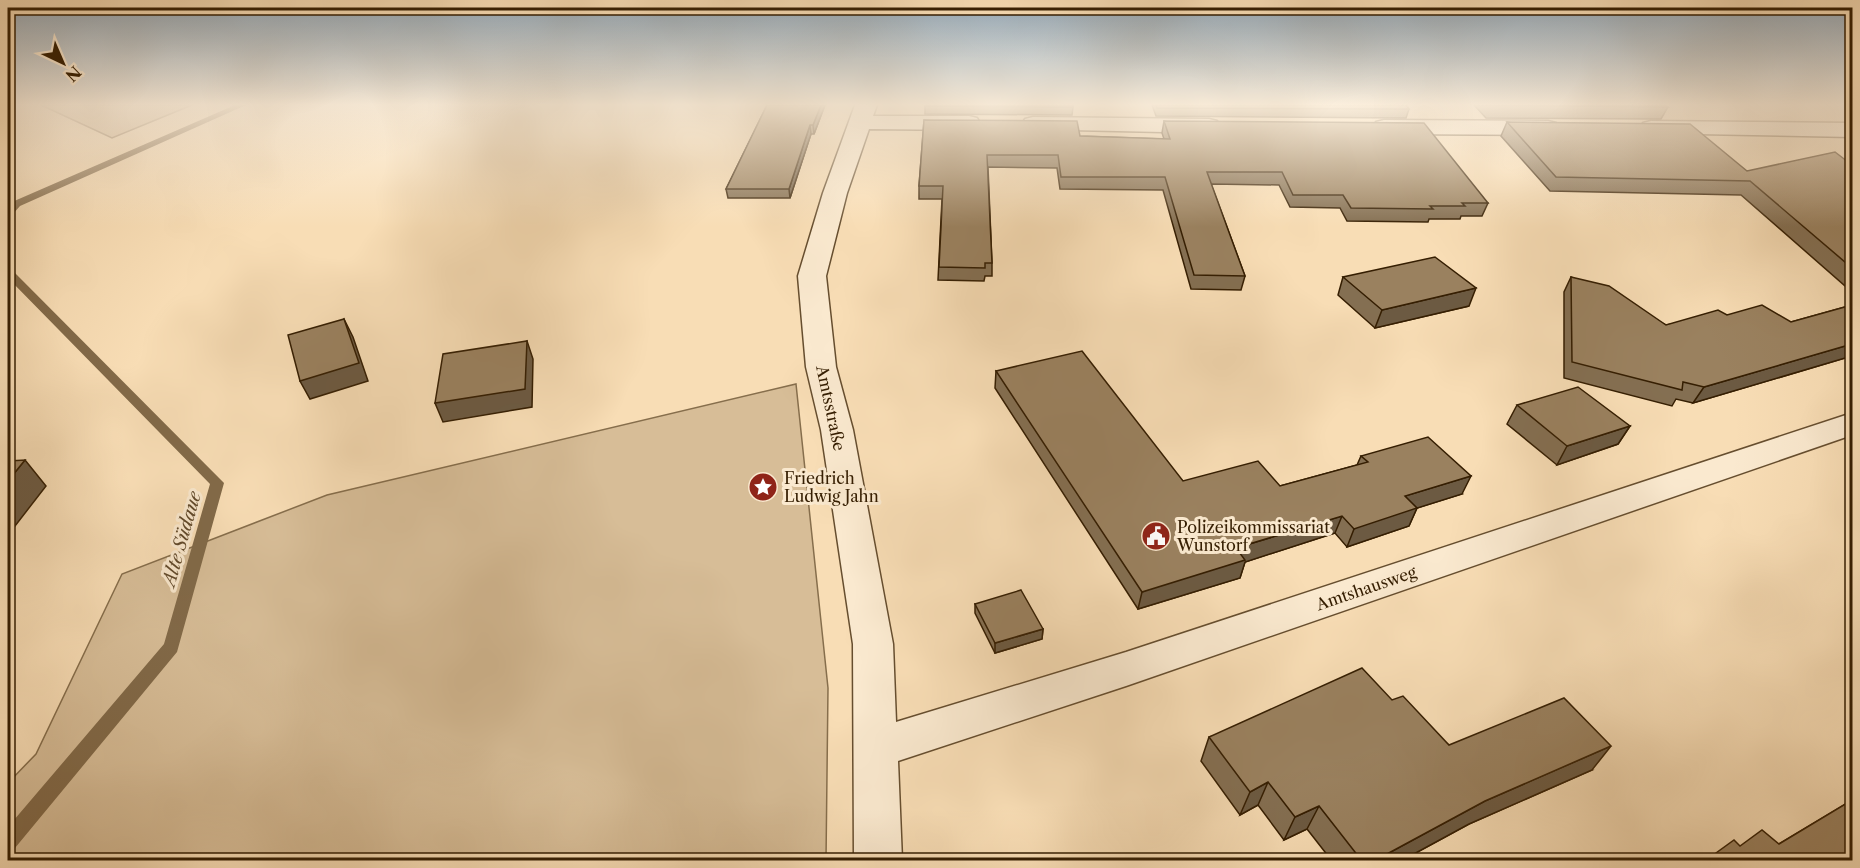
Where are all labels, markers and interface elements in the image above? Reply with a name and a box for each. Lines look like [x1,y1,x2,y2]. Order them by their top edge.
north arrow [33,33,93,93]
text: N [61,62,85,86]
street label: Amtsstraße [812,362,850,453]
place label: Friedrich Ludwig Jahn [784,468,879,506]
place icon: Friedrich Ludwig Jahn [747,471,779,503]
water label: Alte Südaue [157,488,206,592]
place label: Polizeikommissariat Wunstorf [1176,517,1330,555]
public building icon: Polizeikommissariat Wunstorf [1140,520,1172,552]
street label: Amtshausweg [1312,561,1419,615]

